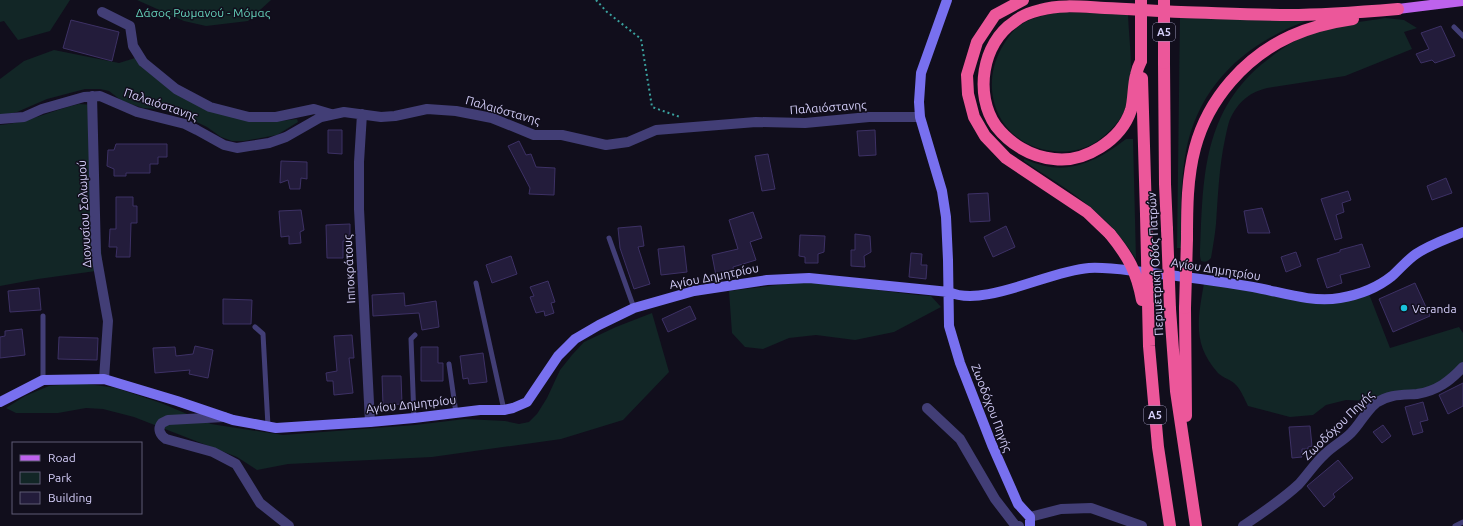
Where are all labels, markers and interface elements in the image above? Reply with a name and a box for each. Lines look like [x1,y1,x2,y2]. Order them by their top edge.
park label: Δάσος Ρωμανού - Μόμας [136,6,271,20]
road number: Α5 [1153,23,1175,41]
street label: Παλαιόστανης [122,85,200,124]
street label: Παλαιόστανης [464,93,542,128]
street label: Παλαιόστανης [789,98,867,117]
street label: Διονυσίου Σολωμού [75,160,93,268]
street label: Περιμετρική Οδός Πατρών [1145,192,1166,336]
street label: Ιπποκράτους [341,234,358,304]
street label: Αγίου Δημητρίου [1170,255,1262,283]
street label: Αγίου Δημητρίου [668,261,760,291]
place label: Veranda [1412,302,1457,315]
marker: Veranda [1399,303,1409,313]
street label: Ζωοδόχου Πηγής [968,362,1015,455]
street label: Ζωοδόχου Πηγής [1300,388,1377,463]
street label: Αγίου Δημητρίου [365,393,457,415]
road number: Α5 [1144,406,1166,424]
legend [12,442,142,514]
text: Road [48,451,76,464]
text: Park [48,471,72,484]
text: Building [48,491,92,504]

